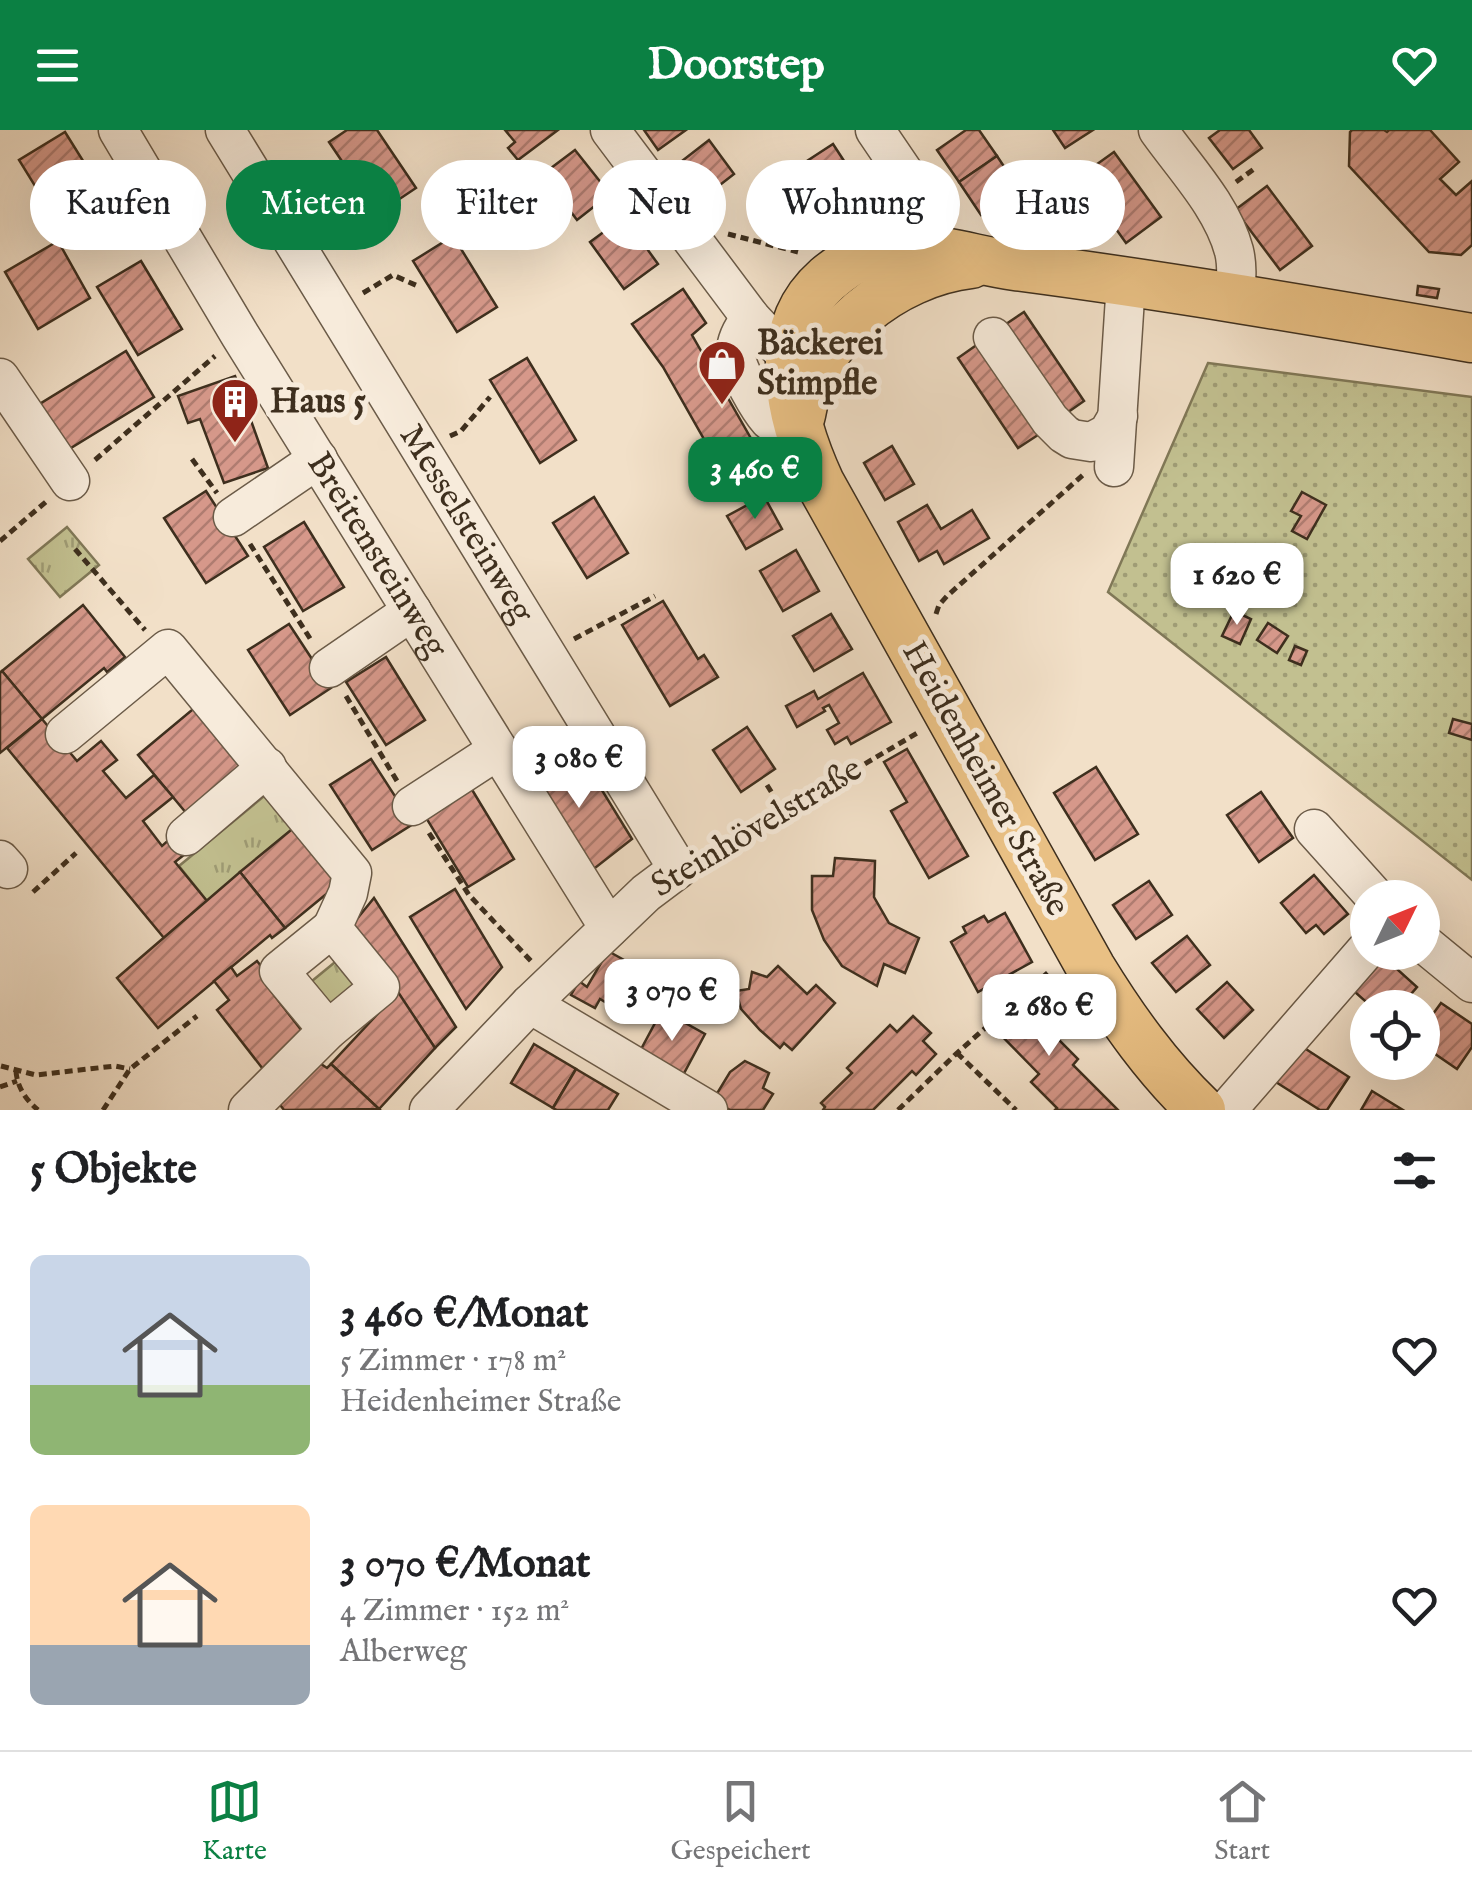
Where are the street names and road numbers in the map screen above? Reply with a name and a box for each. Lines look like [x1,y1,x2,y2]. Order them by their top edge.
street label: Messelsteinweg [388,416,545,632]
street label: Breitensteinweg [296,444,459,667]
street label: Heidenheimer Straße [891,634,1079,924]
street label: Steinhövelstraße [643,747,871,909]

